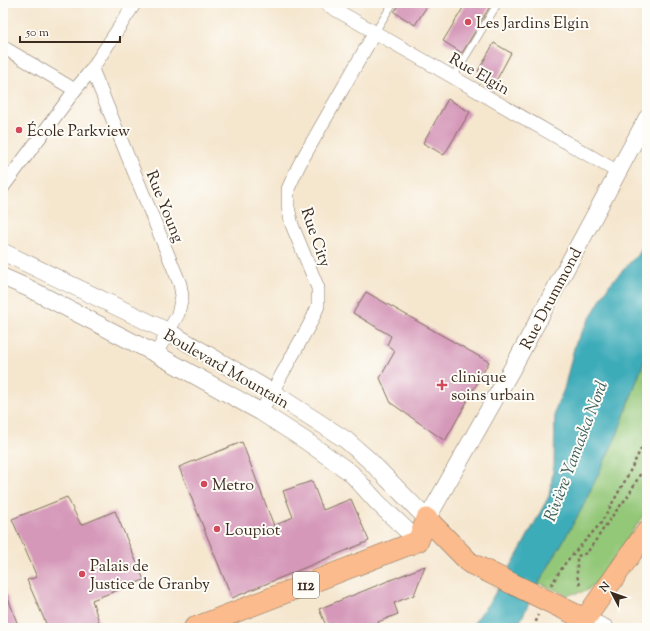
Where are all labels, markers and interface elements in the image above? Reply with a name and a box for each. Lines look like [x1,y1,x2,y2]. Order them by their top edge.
place label: Les Jardins Elgin [476,13,590,36]
marker: Les Jardins Elgin [463,17,473,27]
scale bar [20,18,120,44]
text: 50 m [25,24,49,42]
street label: Rue Elgin [444,48,514,102]
place label: École Parkview [27,121,130,144]
marker: École Parkview [14,125,24,135]
street label: Rue Young [139,167,189,247]
street label: Rue City [294,205,336,271]
street label: Rue Drummond [516,244,589,354]
street label: Boulevard Mountain [158,325,294,416]
place label: clinique soins urbain [451,367,535,408]
water label: Rivière Yamaska Nord [539,378,615,525]
marker: clinique soins urbain [436,379,448,391]
place label: Metro [212,475,254,498]
marker: Metro [199,479,209,489]
place label: Loupiot [225,520,281,543]
marker: Loupiot [212,524,222,534]
place label: Palais de Justice de Granby [89,556,210,597]
marker: Palais de Justice de Granby [77,569,87,579]
road number: 112 [293,572,319,598]
north arrow [592,573,632,613]
text: N [596,578,614,596]

